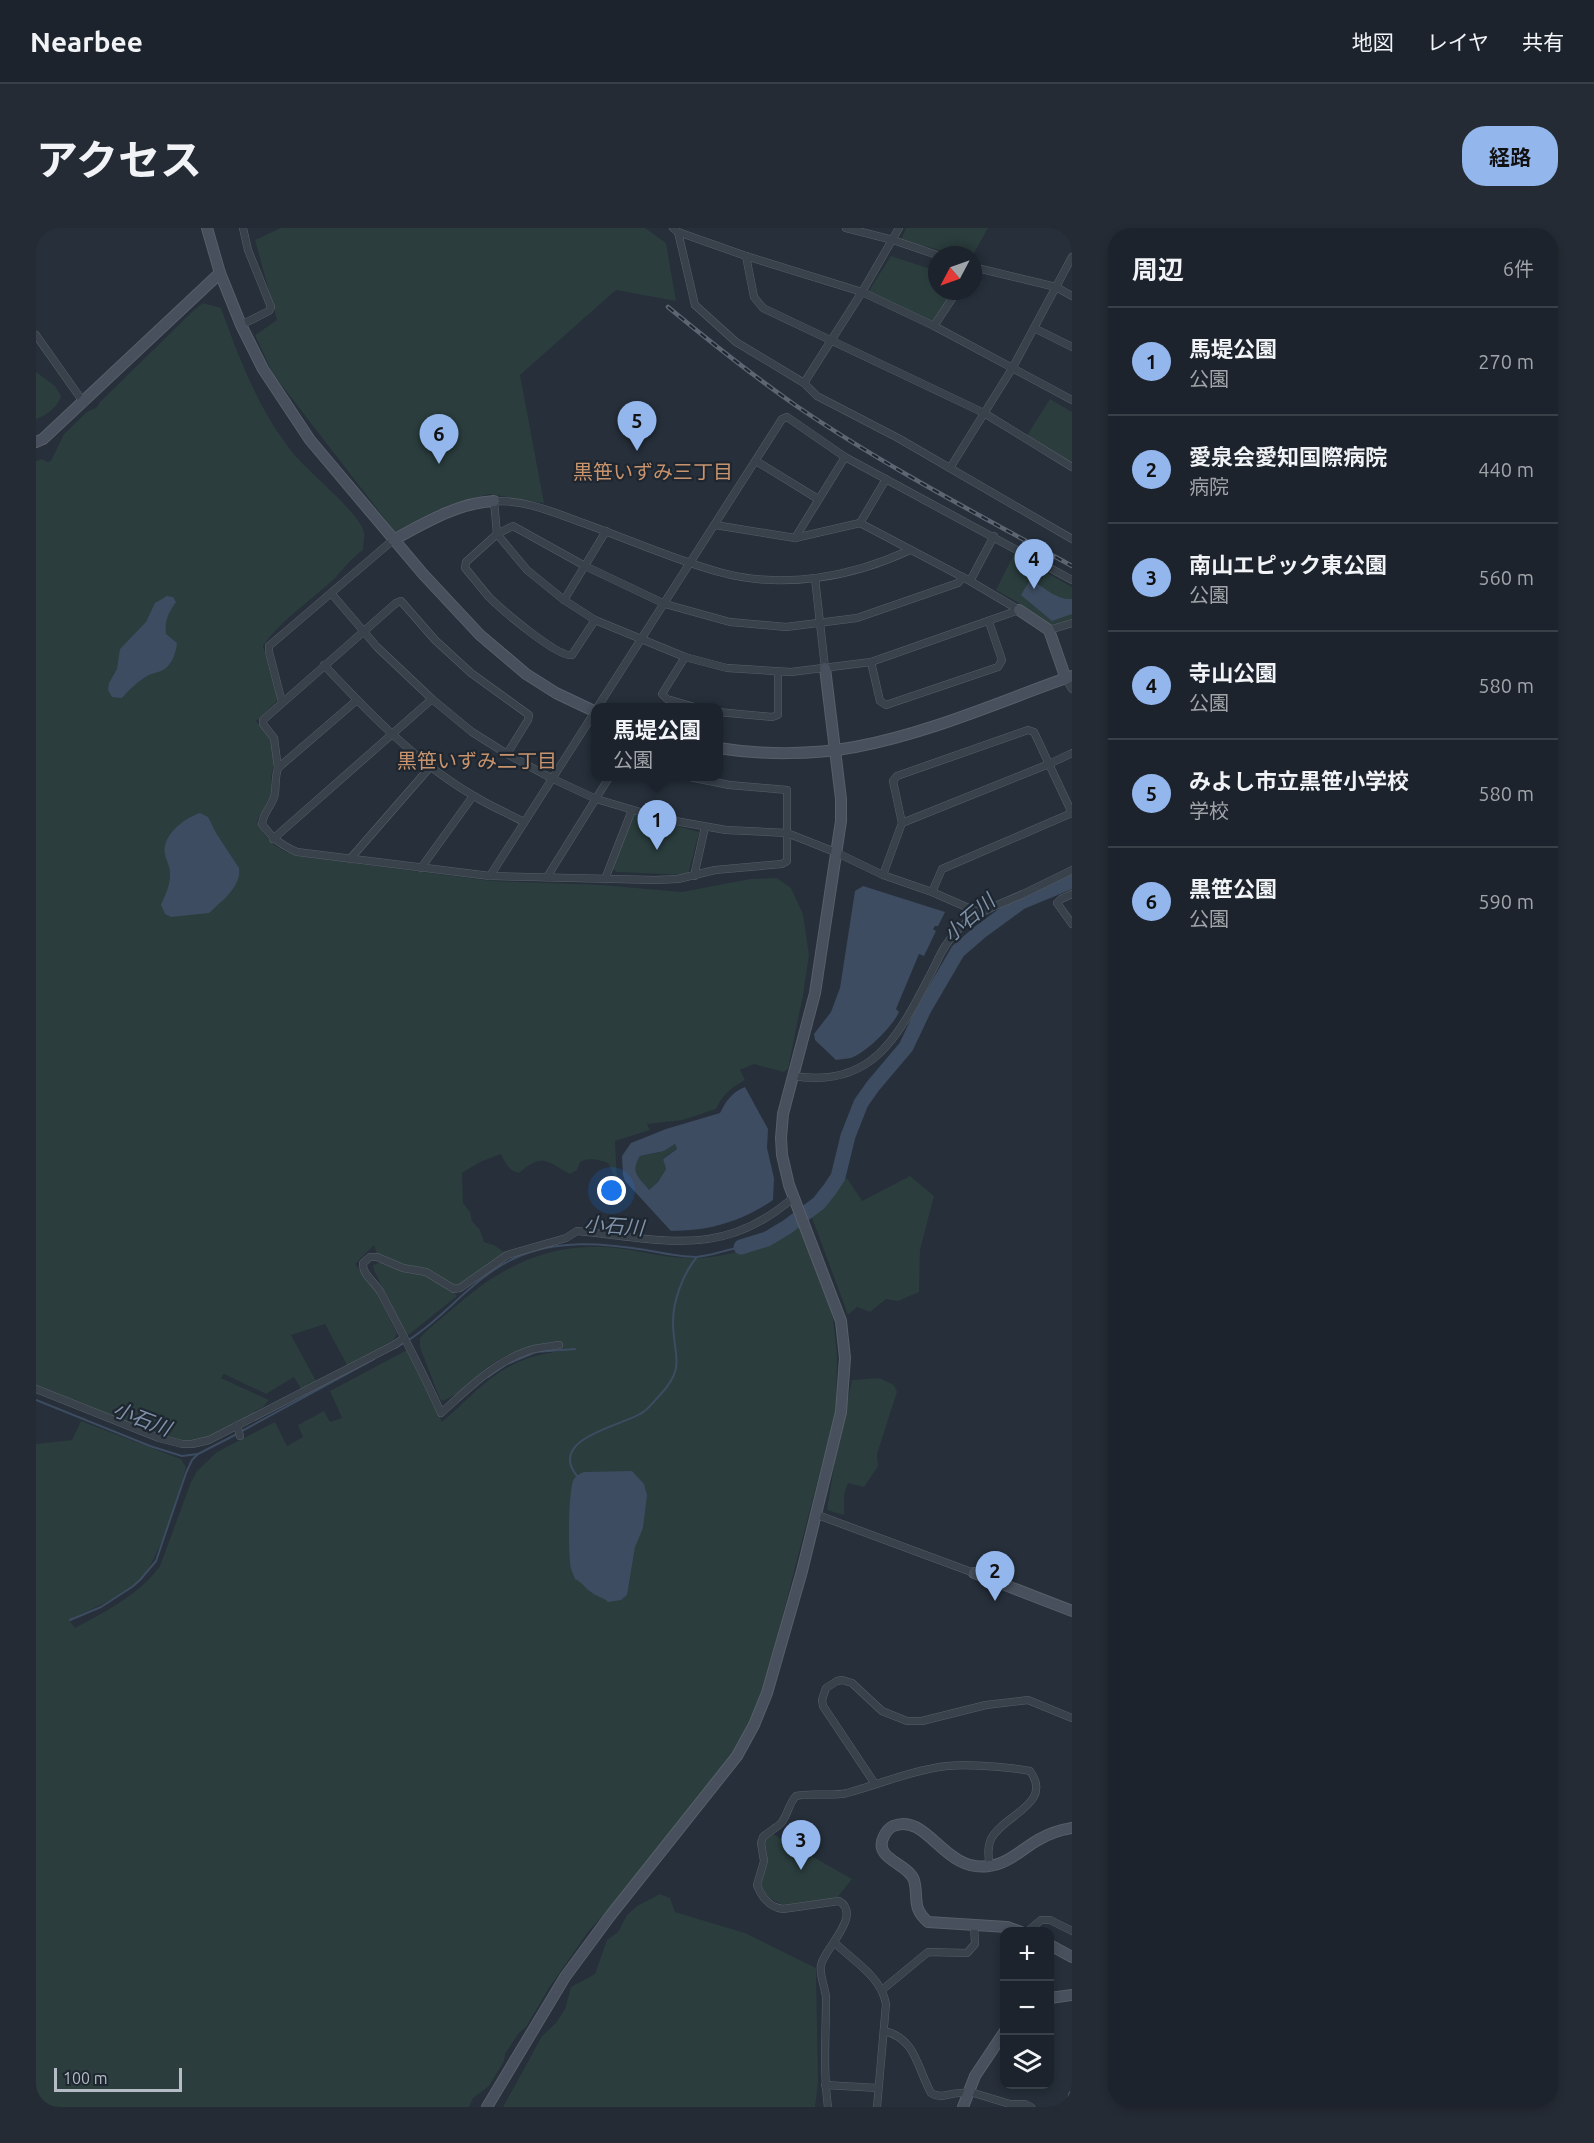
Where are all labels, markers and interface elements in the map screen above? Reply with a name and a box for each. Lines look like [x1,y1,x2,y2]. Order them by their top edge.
text: Nearbee [30,26,143,57]
text: 地図 [1352,30,1394,54]
text: レイヤ [1427,30,1489,54]
text: 共有 [1522,30,1564,54]
button: 経路 [1462,126,1558,186]
text: アクセス [36,136,202,183]
north arrow [928,246,982,300]
text: 周辺 [1132,255,1184,284]
text: 6件 [1503,257,1534,280]
text: 馬堤公園 [1189,336,1277,361]
text: 1 [1146,350,1157,373]
text: 270 m [1478,350,1534,373]
text: 公園 [1189,367,1229,390]
pin: 5 [618,402,656,451]
pin: 6 [420,414,458,464]
text: 愛泉会愛知国際病院 [1189,444,1387,469]
text: 2 [1146,458,1157,481]
text: 440 m [1478,458,1534,481]
district label: 黒笹いずみ三丁目 [573,460,733,483]
text: 病院 [1189,475,1229,498]
pin: 4 [1014,540,1054,589]
text: 南山エピック東公園 [1189,552,1387,577]
text: 3 [1146,566,1157,589]
text: 560 m [1478,566,1534,589]
text: 公園 [1189,583,1229,606]
text: 寺山公園 [1189,660,1277,685]
text: 4 [1146,674,1157,697]
text: 580 m [1478,674,1534,697]
text: 公園 [1189,691,1229,714]
popup [591,703,723,781]
text: 馬堤公園 [613,717,701,742]
text: 公園 [613,748,653,771]
district label: 黒笹いずみ二丁目 [397,749,557,772]
text: みよし市立黒笹小学校 [1189,768,1409,793]
text: 5 [1146,782,1157,805]
text: 580 m [1478,782,1534,805]
text: 学校 [1189,799,1229,822]
pin: 1 [638,800,676,850]
text: 黒笹公園 [1189,876,1277,901]
water label: 小石川 [938,888,1000,946]
text: 6 [1146,890,1157,913]
text: 590 m [1478,890,1534,913]
text: 公園 [1189,907,1229,930]
your location [597,1176,626,1205]
water label: 小石川 [583,1212,647,1239]
water label: 小石川 [110,1397,176,1441]
pin: 2 [976,1552,1014,1601]
pin: 3 [782,1820,820,1870]
map controls [1000,1927,1054,2089]
button: + [1000,1927,1054,1981]
button: − [1000,1981,1054,2035]
button: layers [1000,2035,1054,2089]
scale bar [54,2065,182,2092]
text: 100 m [63,2069,108,2087]

